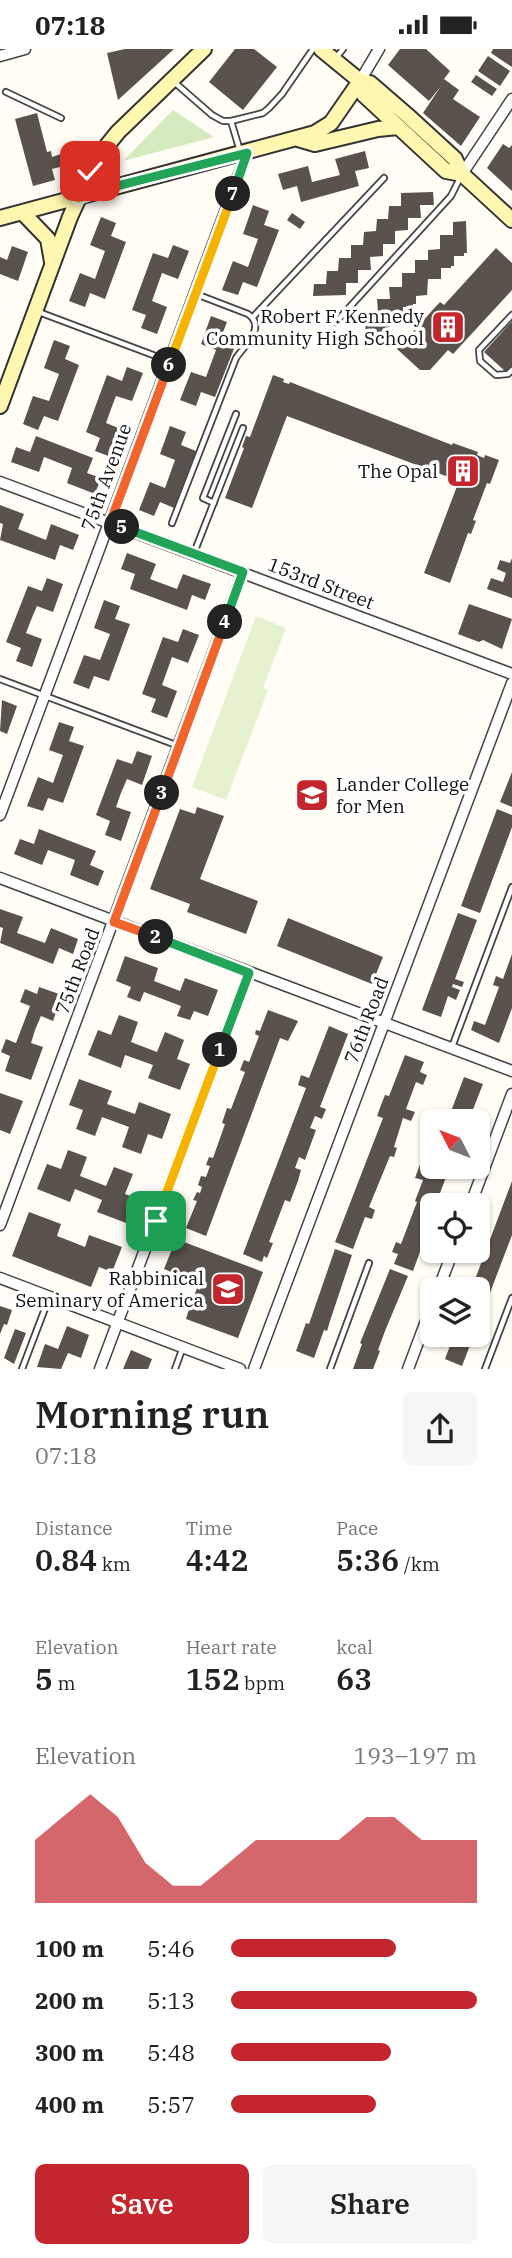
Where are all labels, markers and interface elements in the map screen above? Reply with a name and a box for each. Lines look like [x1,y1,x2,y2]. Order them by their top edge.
text: 07:18 [35,8,105,42]
pin [60,141,120,201]
icon: check [71,152,109,190]
pin: 7 [216,177,250,211]
text: 7 [227,181,238,205]
place label: Robert F. Kennedy Community High School [206,304,425,350]
building icon: Robert F. Kennedy Community High School [429,308,467,346]
pin: 6 [152,347,186,383]
text: 6 [163,352,174,376]
street label: 75th Avenue [76,420,136,534]
building icon: The Opal [444,452,482,490]
place label: The Opal [358,459,438,483]
pin: 5 [104,510,140,545]
street label: 153rd Street [264,552,378,614]
pin: 4 [208,605,243,639]
text: 4 [219,609,230,633]
place label: Lander College for Men [336,772,469,818]
pin: 3 [144,775,180,811]
school or university icon: Lander College for Men [293,776,331,814]
text: 3 [156,780,167,804]
pin: 2 [138,919,174,955]
street label: 75th Road [49,924,105,1018]
text: 2 [150,924,161,948]
street label: 76th Road [338,973,394,1067]
pin: 1 [202,1033,238,1067]
text: 1 [214,1037,225,1061]
north arrow [420,1109,490,1179]
map controls [420,1109,490,1347]
pin [126,1191,186,1251]
button: locate [420,1193,490,1263]
icon: arrive [137,1202,175,1240]
place label: Rabbinical Seminary of America [15,1266,204,1312]
school or university icon: Rabbinical Seminary of America [209,1270,247,1308]
button: layers [420,1277,490,1347]
text: Morning run [35,1389,269,1438]
button: share [403,1392,477,1466]
text: 07:18 [35,1440,97,1470]
text: Distance [35,1516,113,1540]
text: Time [186,1516,232,1540]
text: Pace [336,1516,378,1540]
text: 0.84 [35,1540,97,1579]
text: 4:42 [186,1540,249,1579]
text: 5:36 [336,1540,399,1579]
text: km [97,1552,131,1576]
text: /km [399,1552,440,1576]
text: Elevation [35,1635,119,1659]
text: Heart rate [186,1635,277,1659]
text: kcal [336,1635,373,1659]
text: 5 [35,1659,53,1698]
text: 152 [186,1659,240,1698]
text: 63 [336,1659,372,1698]
text: m [53,1671,76,1695]
text: bpm [240,1671,285,1695]
text: Elevation [35,1740,136,1770]
text: 193–197 m [353,1740,477,1770]
text: 100 m [35,1933,104,1963]
text: 5:46 [147,1933,195,1963]
text: 200 m [35,1985,104,2015]
text: 5:13 [147,1985,195,2015]
text: 300 m [35,2037,104,2067]
text: 5:48 [147,2037,195,2067]
text: 400 m [35,2089,104,2119]
text: 5:57 [147,2089,195,2119]
button: Save [35,2164,249,2244]
button: Share [263,2164,477,2244]

